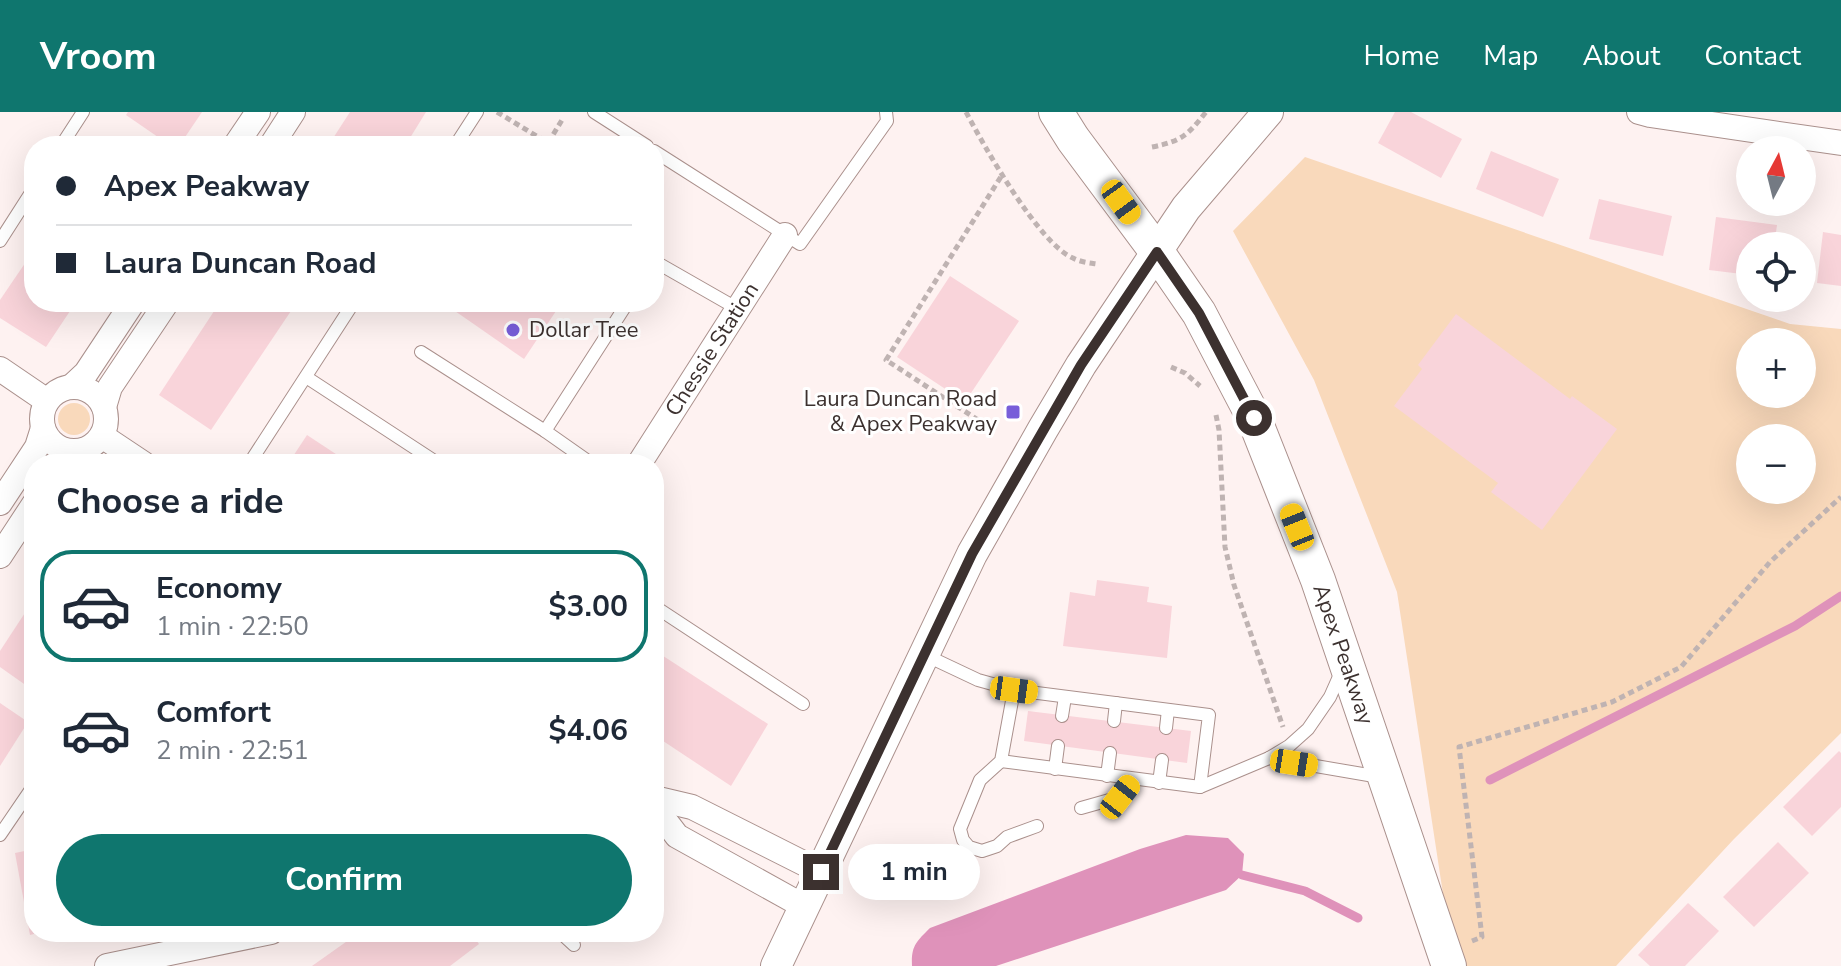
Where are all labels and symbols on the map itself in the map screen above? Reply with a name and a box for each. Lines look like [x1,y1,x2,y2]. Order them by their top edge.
north arrow [1736,136,1816,216]
car [1097,176,1145,228]
street label: Chessie Station [658,277,766,422]
place label: Dollar Tree [529,315,638,345]
marker: Dollar Tree [504,321,522,339]
place label: Laura Duncan Road & Apex Peakway [804,384,998,439]
route start [1236,400,1272,436]
marker: Laura Duncan Road & Apex Peakway [1004,403,1022,421]
car [1277,500,1317,554]
street label: Apex Peakway [1306,580,1381,729]
car [989,675,1039,705]
car [1268,747,1320,779]
car [1096,771,1144,823]
callout: 1 min [849,844,981,900]
route end [803,854,839,890]

